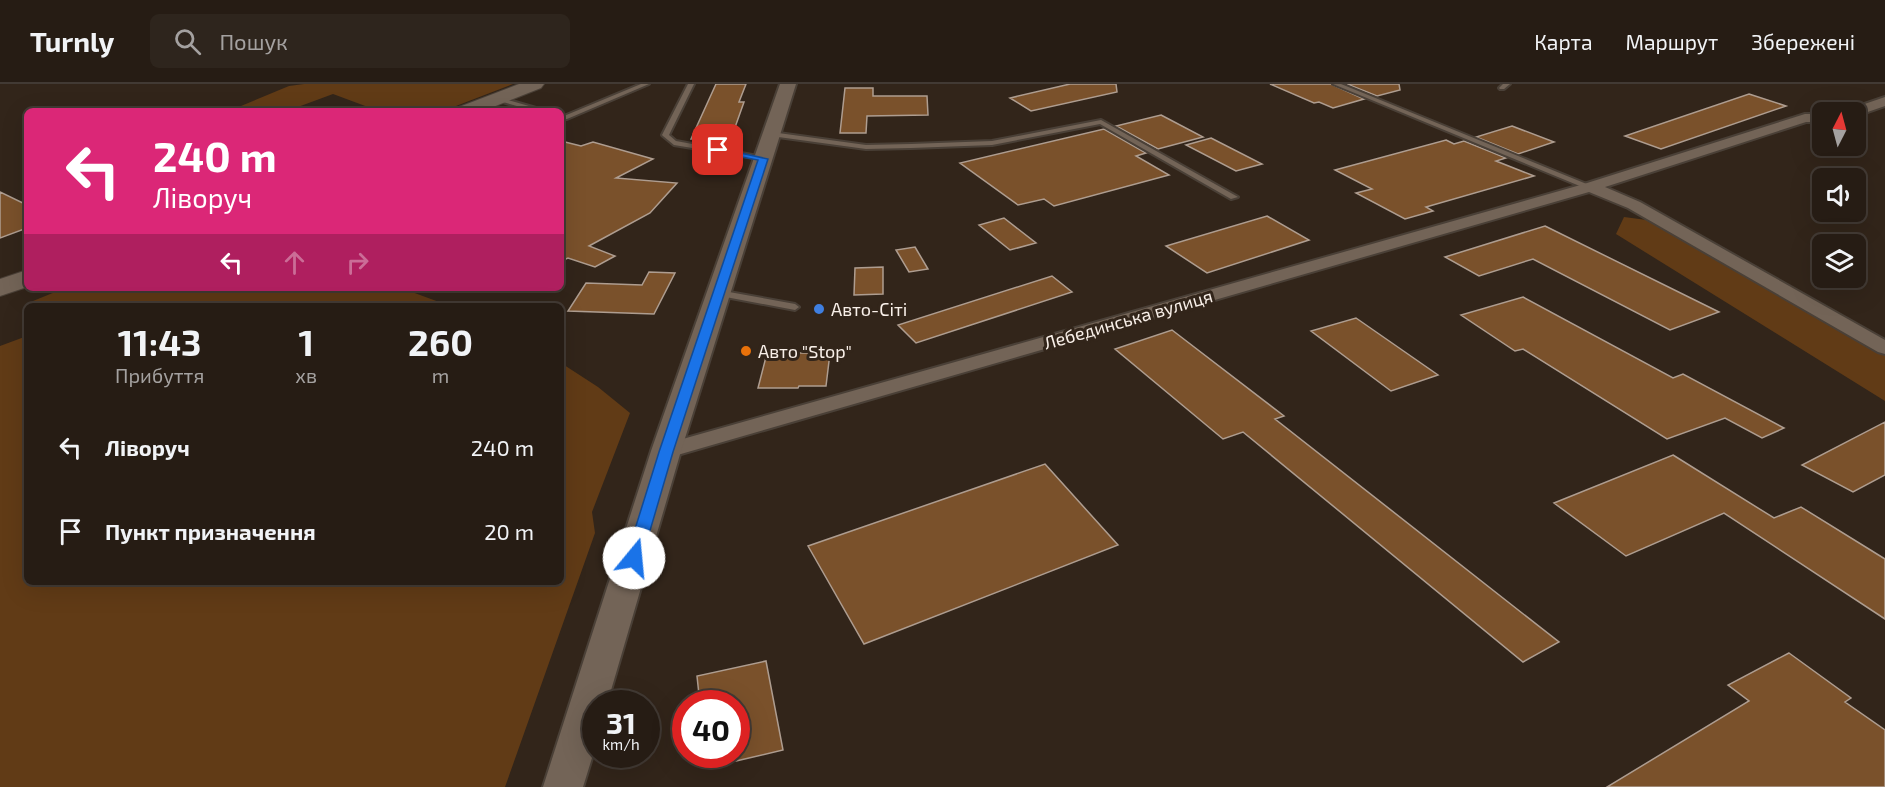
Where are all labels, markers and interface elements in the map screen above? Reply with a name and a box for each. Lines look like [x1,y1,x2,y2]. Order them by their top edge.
search box [150,14,570,68]
text: Turnly [30,24,114,58]
icon: search [171,25,204,58]
text: Пошук [219,28,288,54]
text: Карта [1534,29,1593,54]
text: Маршрут [1626,29,1718,54]
text: Збережені [1751,29,1855,54]
north arrow [1812,102,1866,156]
map controls [1812,102,1866,288]
pin [692,124,743,175]
text: 240 m [153,130,277,180]
icon: left [54,132,132,210]
icon: arrive [701,133,734,166]
button: sound [1812,168,1866,222]
text: Ліворуч [153,181,252,213]
button: layers [1812,234,1866,288]
icon: left [215,246,248,279]
icon: ahead [278,246,311,279]
icon: right [341,246,374,279]
street label: Лебединська вулиця [1041,284,1215,354]
place label: Авто-Сіті [831,298,907,320]
marker: Авто-Сіті [812,302,826,316]
text: 11:43 [118,320,202,363]
text: 1 [298,320,314,363]
text: 260 [408,320,473,363]
place label: Авто "Stop" [758,340,852,362]
marker: Авто "Stop" [739,344,753,358]
text: Прибуття [115,363,204,387]
text: хв [295,363,317,387]
text: m [432,363,449,387]
icon: left [54,431,87,464]
text: Ліворуч [105,434,190,460]
text: 240 m [471,434,534,460]
icon: arrive [54,515,87,548]
text: Пункт призначення [105,518,316,544]
text: 20 m [484,518,534,544]
position arrow [602,526,666,590]
speed limit sign: 40 [672,690,750,768]
text: 31 [606,704,636,740]
text: km/h [602,735,640,753]

